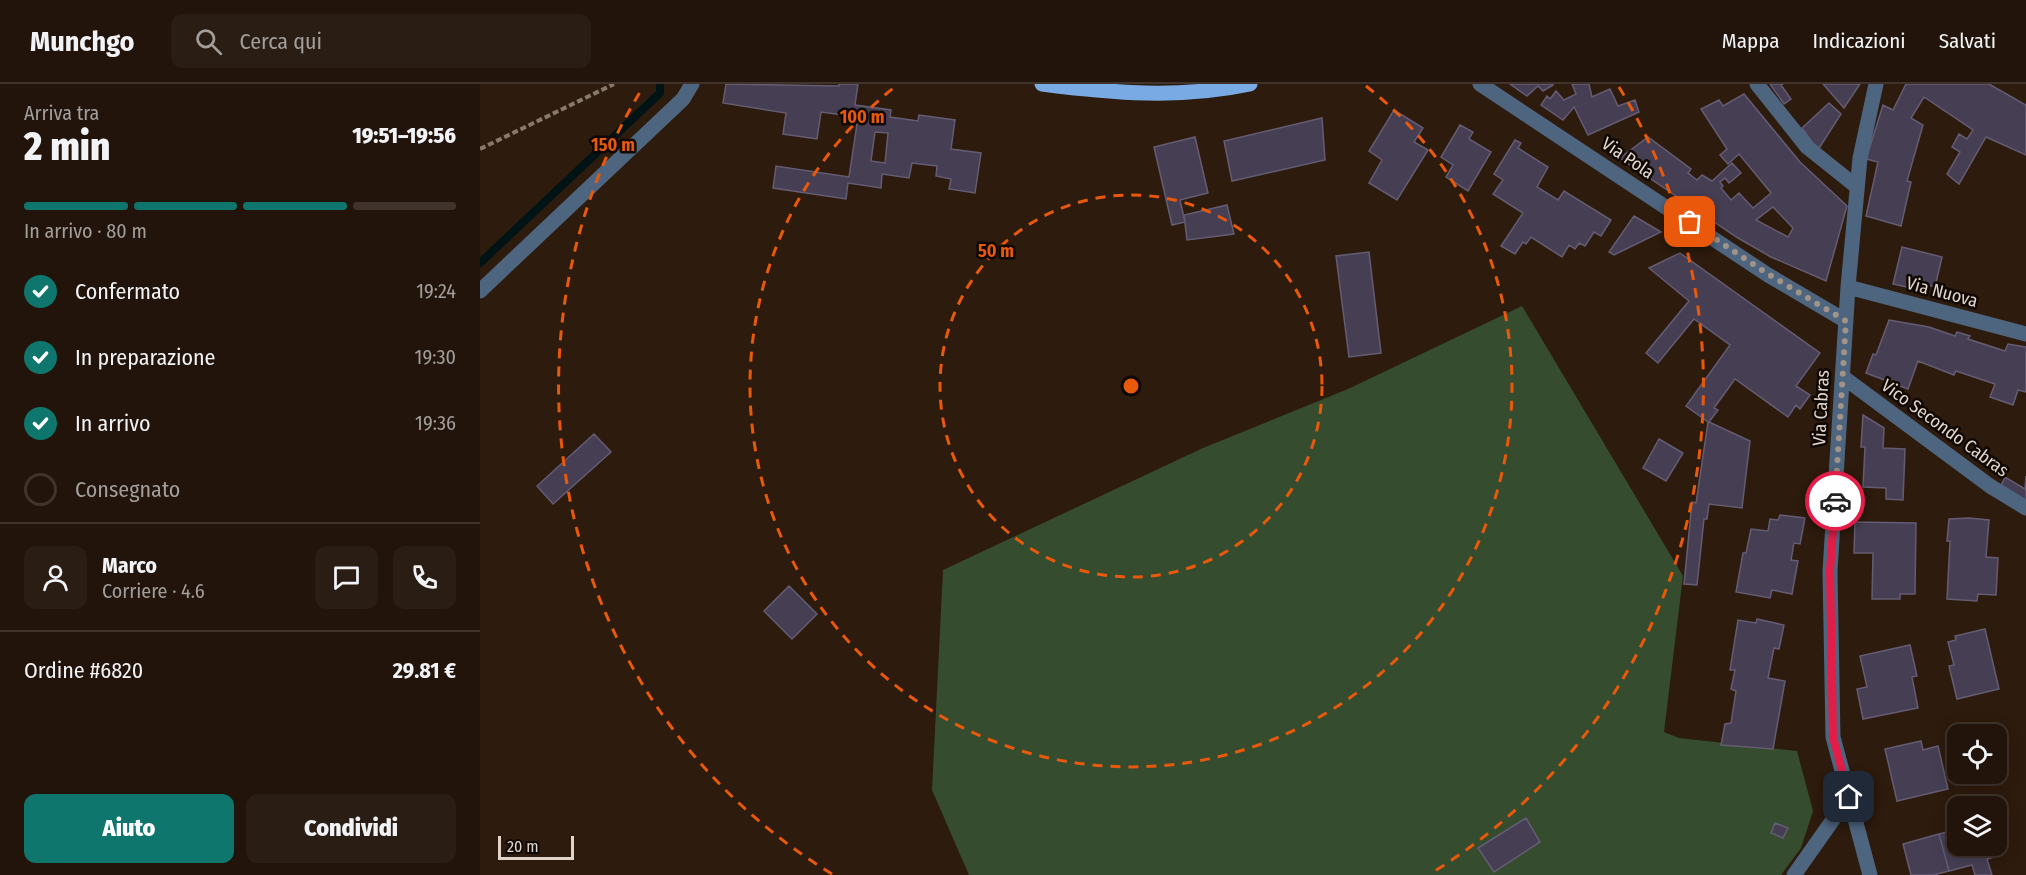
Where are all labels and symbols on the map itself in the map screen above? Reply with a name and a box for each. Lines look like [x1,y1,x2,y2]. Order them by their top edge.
text: 100 m [840,106,884,128]
street label: Via Pola [1598,133,1659,184]
text: 150 m [591,134,635,156]
pin [1664,196,1715,247]
text: 50 m [978,240,1014,262]
street label: Via Nuova [1904,272,1980,312]
street label: Via Cabras [1808,369,1834,447]
street label: Vico Secondo Cabras [1877,375,2013,482]
centre of rings [1121,376,1141,396]
courier [1805,471,1865,531]
pin [1823,771,1874,822]
scale bar [498,833,574,860]

